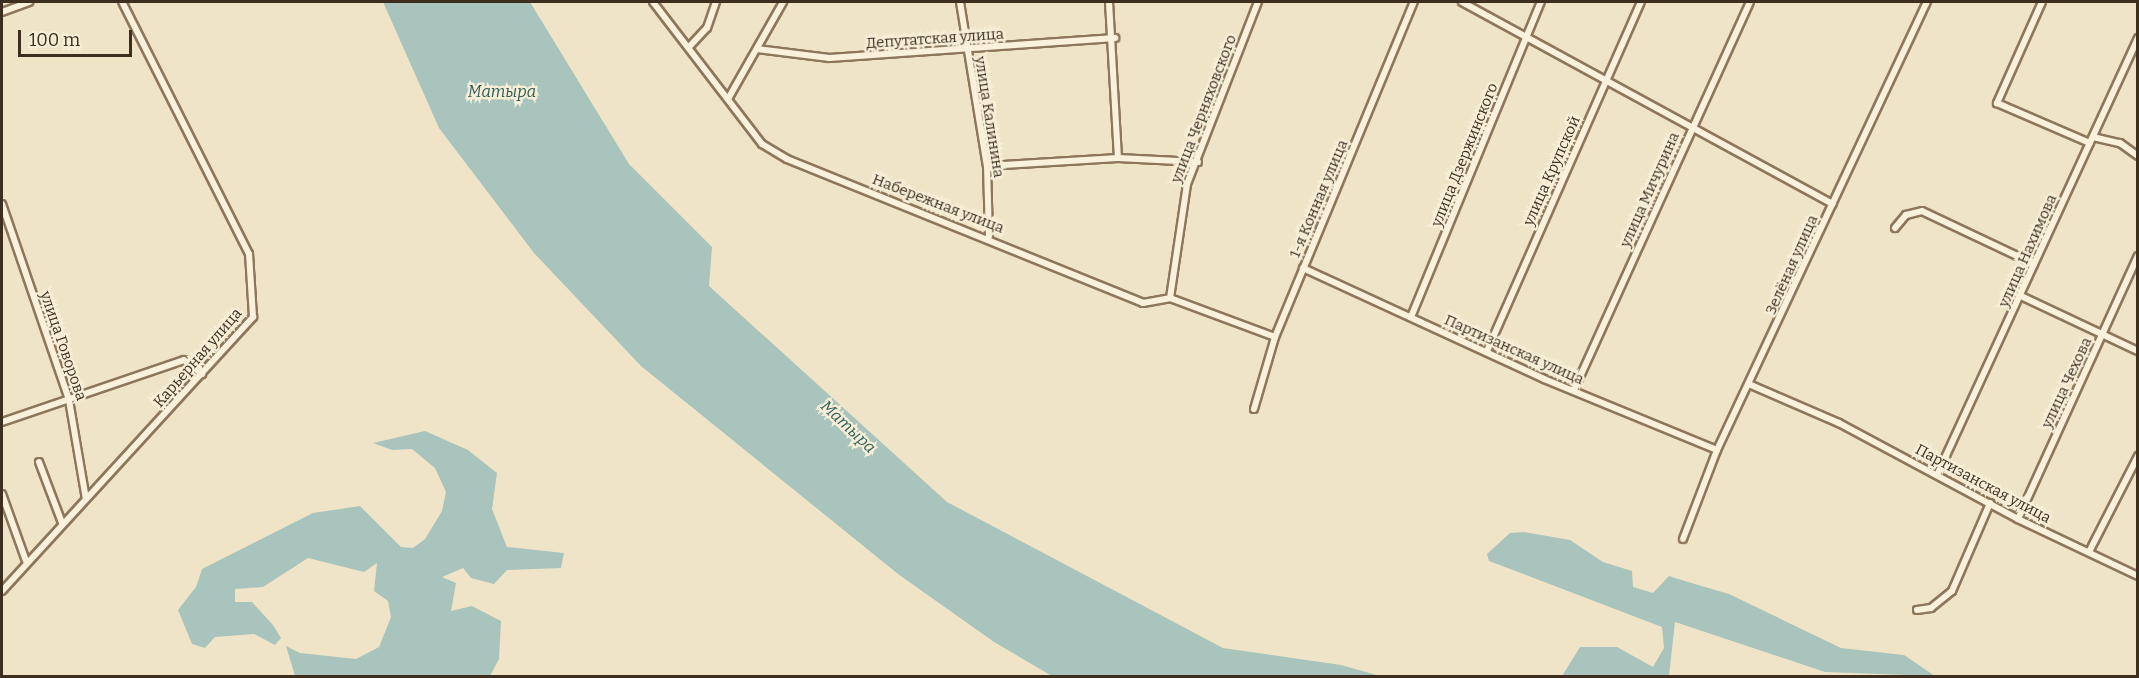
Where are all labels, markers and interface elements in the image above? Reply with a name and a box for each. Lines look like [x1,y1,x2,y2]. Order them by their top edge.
scale bar [21,18,135,56]
street label: Депутатская улица [866,25,1004,53]
text: 100 m [29,29,80,51]
street label: улица Черняховского [1167,32,1241,186]
street label: улица Калинина [971,55,1007,179]
street label: улица Дзержинского [1428,80,1502,230]
water label: Матыра [468,82,536,102]
street label: улица Крупской [1520,113,1584,229]
street label: улица Мичурина [1617,130,1683,250]
street label: 1-я Конная улица [1286,137,1352,261]
street label: Набережная улица [870,171,1006,237]
street label: улица Нахимова [1995,192,2061,310]
street label: Зелёная улица [1762,212,1822,318]
street label: улица Говорова [36,289,90,403]
street label: Карьерная улица [150,305,246,411]
street label: Партизанская улица [1441,311,1587,389]
street label: улица Чехова [2038,335,2096,431]
water label: Матыра [816,397,880,457]
street label: Партизанская улица [1912,441,2054,527]

